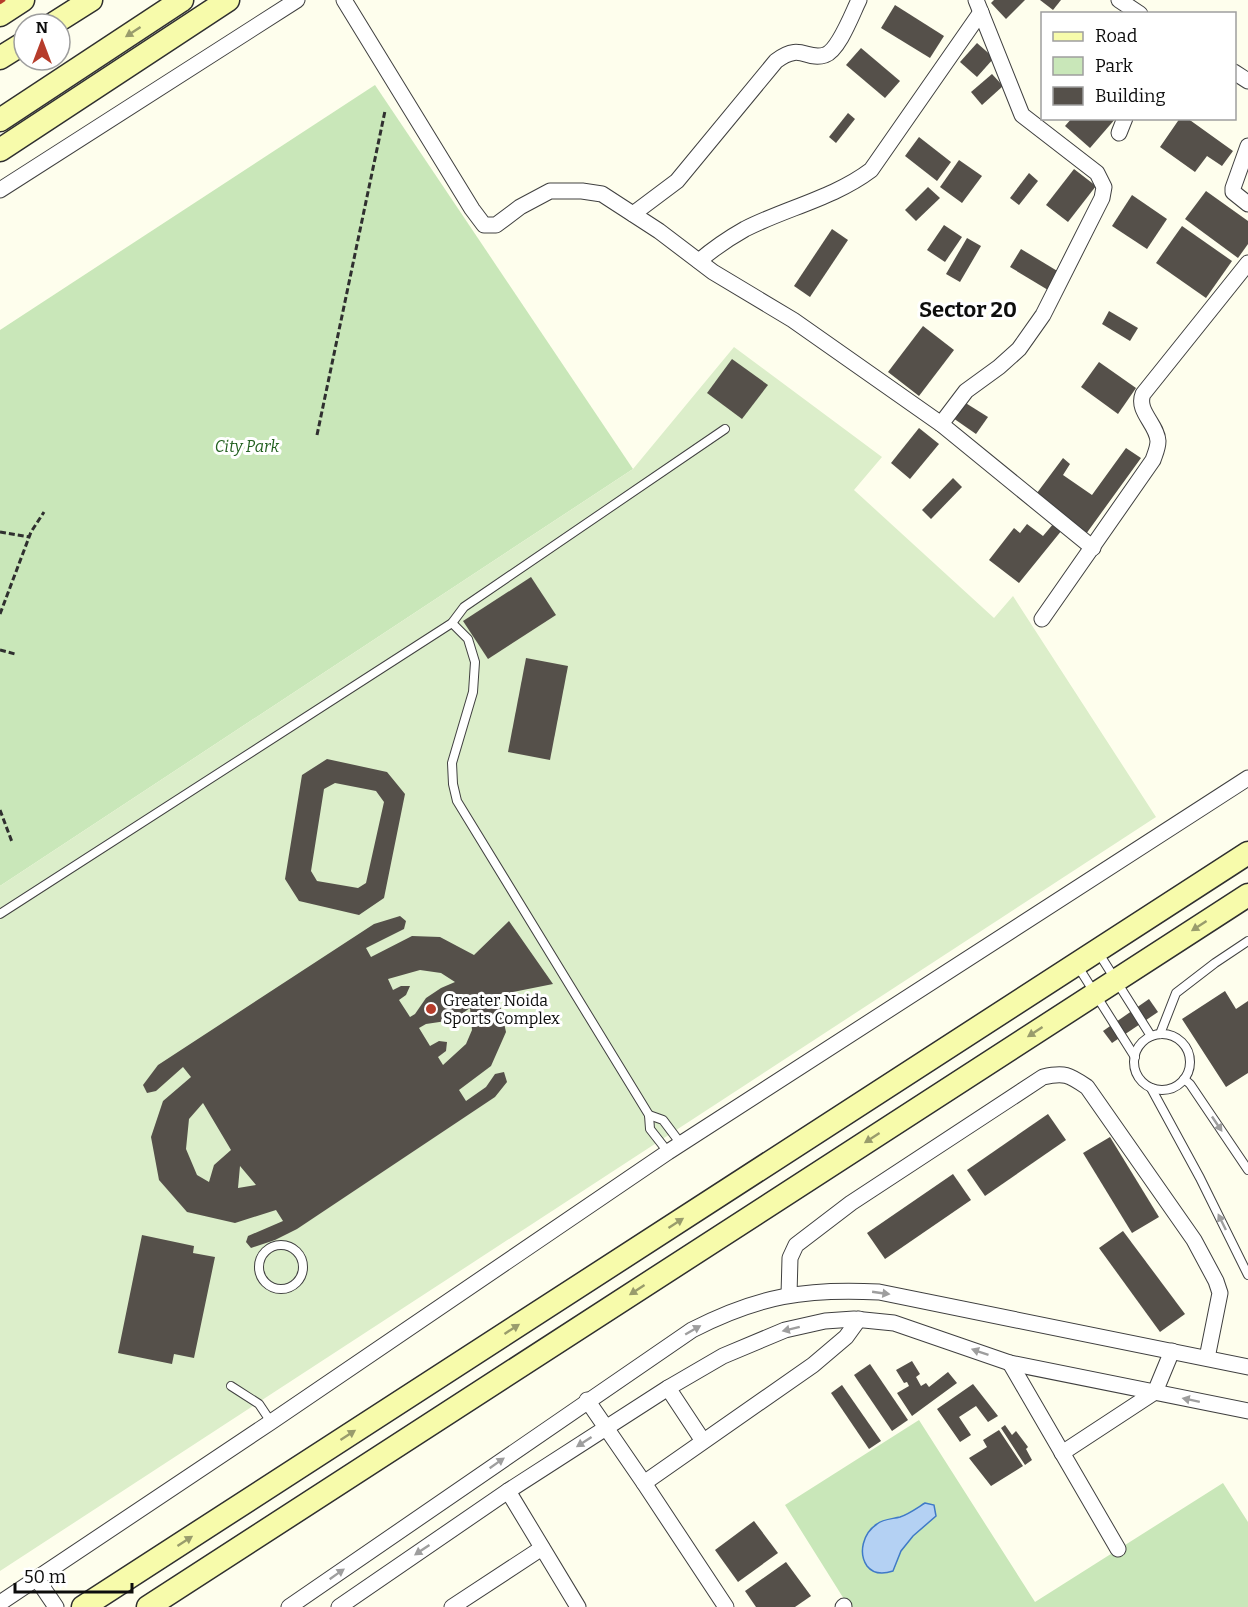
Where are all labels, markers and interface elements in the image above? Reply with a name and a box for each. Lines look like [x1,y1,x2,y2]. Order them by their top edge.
north arrow [12,12,72,72]
legend [1041,12,1236,120]
text: N [36,18,48,37]
text: Road [1095,25,1138,47]
one-way arrow [125,26,141,38]
text: Park [1095,55,1134,77]
text: Building [1095,85,1166,107]
district label: Sector 20 [919,296,1017,323]
park label: City Park [215,437,279,456]
one-way arrow [1191,921,1207,932]
place label: Greater Noida Sports Complex [443,991,560,1028]
marker: Greater Noida Sports Complex [424,1002,438,1016]
one-way arrow [1027,1027,1043,1038]
one-way arrow [1211,1115,1223,1131]
one-way arrow [863,1133,880,1144]
one-way arrow [1217,1214,1226,1231]
one-way arrow [668,1218,684,1229]
one-way arrow [630,1284,646,1296]
one-way arrow [872,1288,891,1297]
one-way arrow [504,1324,520,1335]
one-way arrow [685,1324,701,1335]
one-way arrow [782,1324,800,1334]
one-way arrow [971,1347,989,1357]
one-way arrow [1181,1394,1200,1404]
one-way arrow [340,1429,356,1441]
one-way arrow [576,1436,592,1448]
one-way arrow [489,1458,505,1469]
one-way arrow [177,1536,193,1547]
one-way arrow [413,1545,430,1556]
scale bar [15,1556,132,1594]
text: 50 m [24,1566,66,1588]
one-way arrow [328,1568,344,1580]

